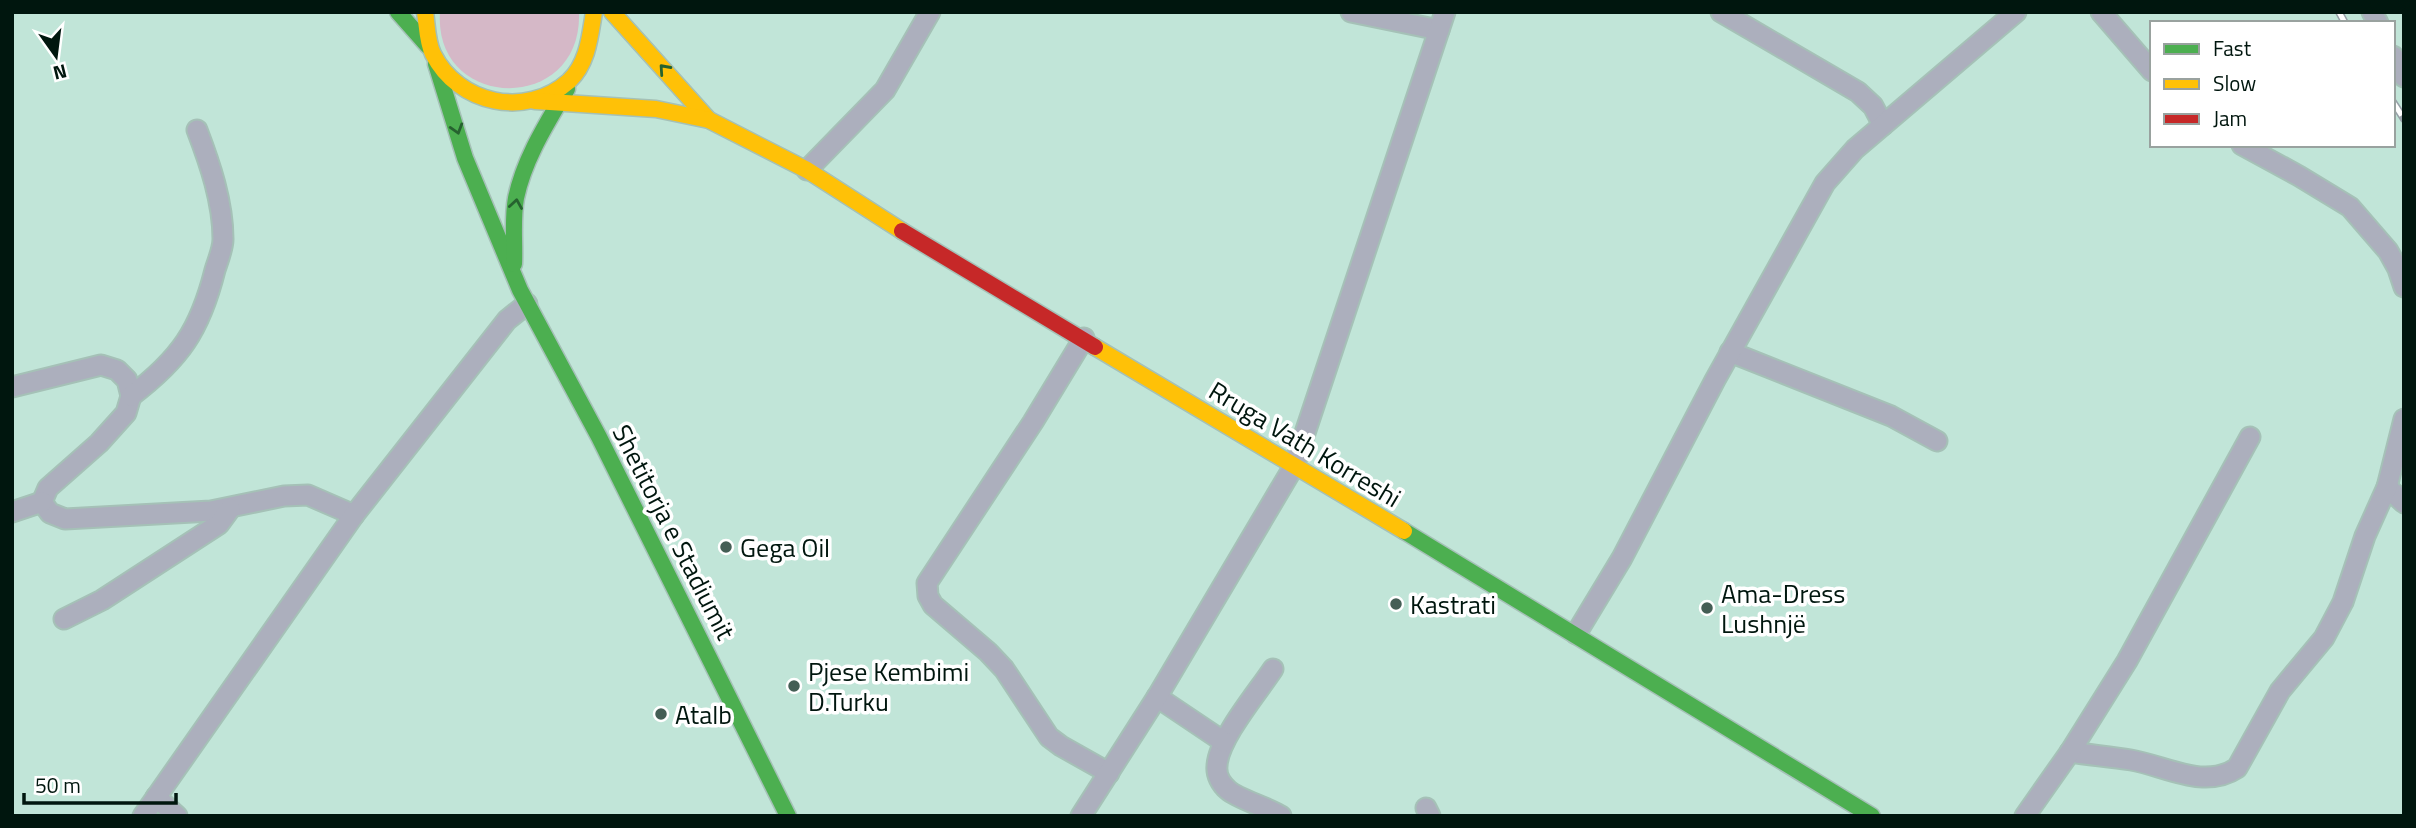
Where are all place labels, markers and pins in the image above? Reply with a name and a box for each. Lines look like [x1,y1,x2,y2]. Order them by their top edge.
place label: Gega Oil [740,528,830,567]
marker: Gega Oil [718,539,734,555]
place label: Ama-Dress Lushnjë [1721,574,1845,643]
place label: Kastrati [1410,585,1496,624]
marker: Kastrati [1388,596,1404,612]
marker: Ama-Dress Lushnjë [1699,600,1715,616]
place label: Pjese Kembimi D.Turku [808,652,969,721]
marker: Pjese Kembimi D.Turku [786,678,802,694]
place label: Atalb [675,695,732,734]
marker: Atalb [653,706,669,722]

